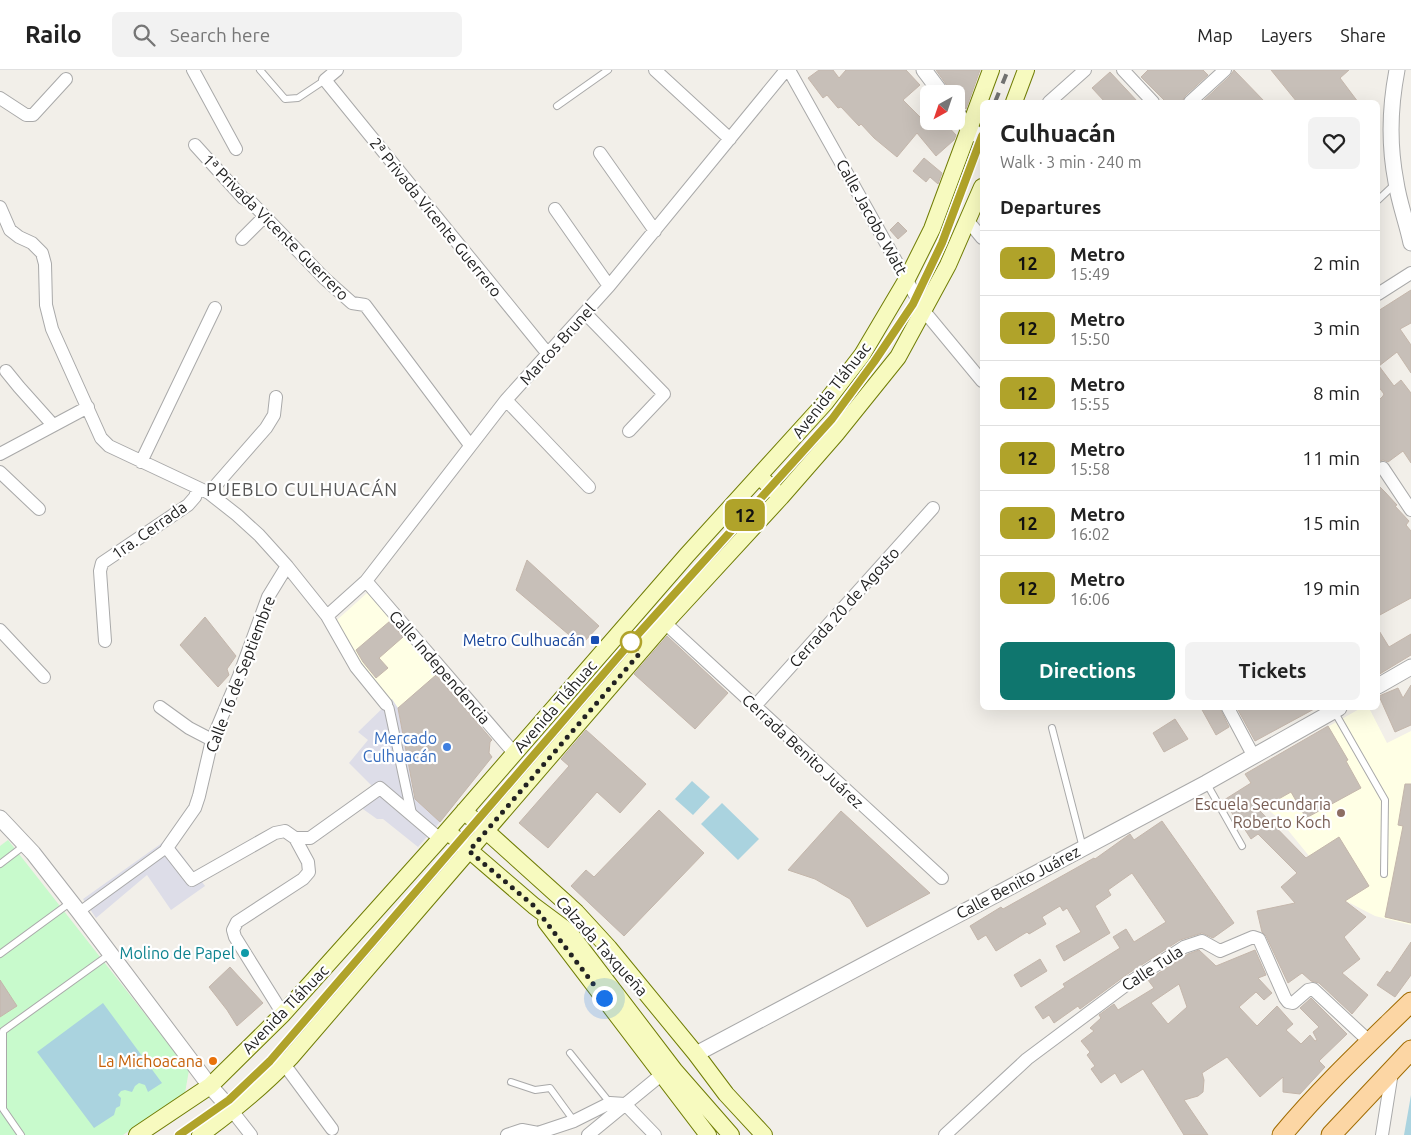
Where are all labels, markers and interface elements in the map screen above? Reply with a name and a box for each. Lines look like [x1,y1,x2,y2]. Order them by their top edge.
search box [112,12,462,57]
text: Railo [25,21,82,48]
icon: search [130,21,158,49]
text: Search here [170,24,270,46]
text: Map [1197,25,1233,45]
text: Layers [1261,25,1312,45]
text: Share [1340,25,1386,45]
north arrow [920,85,965,130]
map controls [920,85,965,130]
button: heart [1308,117,1360,169]
text: Culhuacán [1000,120,1116,147]
street label: 2ª Privada Vicente Guerrero [366,134,506,300]
street label: 1ª Privada Vicente Guerrero [199,150,353,304]
text: Walk · 3 min · 240 m [1000,153,1142,171]
street label: Calle Jacobo Watt [833,156,912,279]
text: Departures [1000,196,1101,218]
text: Metro [1070,243,1125,265]
text: 2 min [1313,252,1360,274]
text: 12 [1017,253,1038,273]
text: 15:49 [1070,265,1110,283]
street label: Marcos Brunel [516,300,598,388]
text: Metro [1070,308,1125,330]
text: 3 min [1313,317,1360,339]
text: 12 [1017,318,1038,338]
text: 15:50 [1070,330,1110,348]
street label: Avenida Tláhuac [788,338,874,441]
text: Metro [1070,373,1125,395]
text: 8 min [1313,382,1360,404]
text: 12 [1017,383,1038,403]
text: 15:55 [1070,395,1110,413]
text: Metro [1070,438,1125,460]
text: 11 min [1302,447,1360,469]
text: 12 [1017,448,1038,468]
text: 15:58 [1070,460,1110,478]
district label: PUEBLO CULHUACÁN [206,478,398,499]
street label: 1ra. Cerrada [108,498,190,562]
line badge: 12 [722,499,768,531]
text: Metro [1070,503,1125,525]
text: 12 [735,505,755,525]
text: 15 min [1302,512,1360,534]
text: 12 [1017,513,1038,533]
text: 16:02 [1070,525,1110,543]
street label: Cerrada 20 de Agosto [785,543,903,671]
text: Metro [1070,568,1125,590]
text: 19 min [1302,577,1360,599]
text: 12 [1017,578,1038,598]
text: 16:06 [1070,590,1110,608]
street label: Calle 16 de Septiembre [202,593,278,755]
street label: Calle Independencia [386,607,494,727]
place label: Metro Culhuacán [463,631,585,649]
unlabelled marker [620,631,642,653]
marker: Metro Culhuacán [589,634,601,646]
button: Directions [1000,642,1175,700]
button: Tickets [1185,642,1360,700]
street label: Avenida Tláhuac [510,656,600,756]
street label: Cerrada Benito Juárez [739,690,867,812]
place label: Mercado Culhuacán [363,729,437,765]
marker: Mercado Culhuacán [441,741,453,753]
place label: Escuela Secundaria Roberto Koch [1195,795,1331,831]
marker: Escuela Secundaria Roberto Koch [1335,807,1347,819]
street label: Calle Benito Juárez [953,842,1083,922]
street label: Calzada Taxqueña [552,892,652,1000]
street label: Calle Tula [1118,942,1186,994]
place label: Molino de Papel [120,944,235,962]
marker: Molino de Papel [239,947,251,959]
street label: Avenida Tláhuac [238,960,332,1057]
your location [592,986,617,1011]
place label: La Michoacana [98,1052,203,1070]
marker: La Michoacana [207,1055,219,1067]

